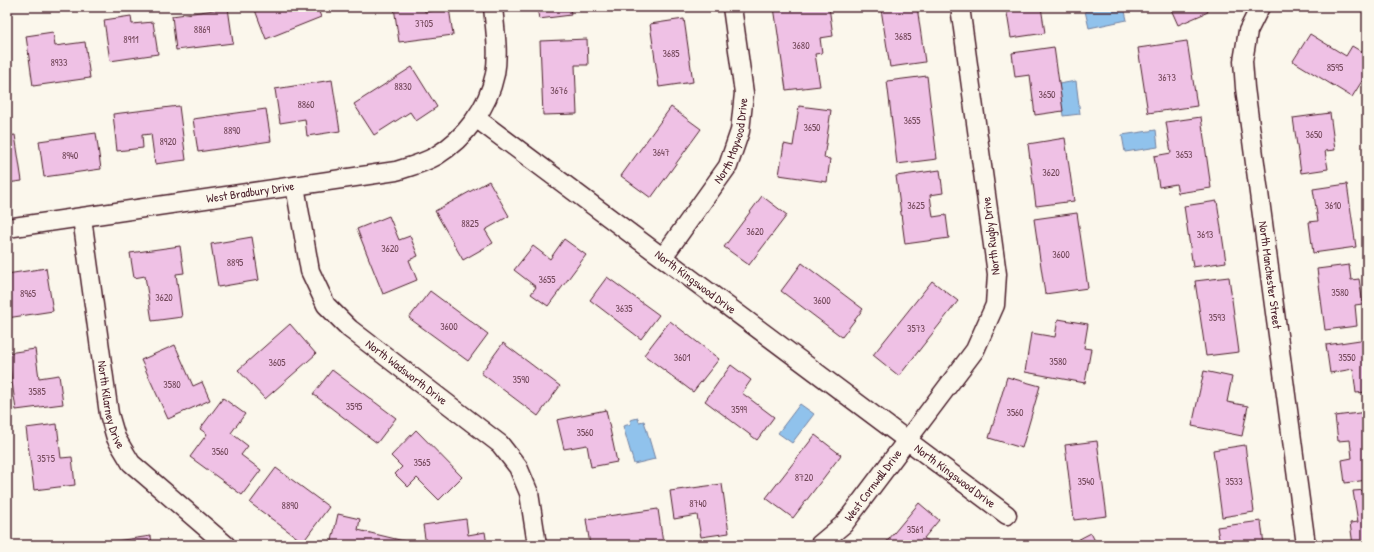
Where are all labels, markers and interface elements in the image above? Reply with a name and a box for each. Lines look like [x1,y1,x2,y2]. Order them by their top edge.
house number: 3705 [415,17,434,30]
house number: 8869 [194,23,210,36]
house number: 3685 [894,30,912,43]
house number: 8911 [123,33,139,46]
house number: 3680 [792,39,810,52]
house number: 3685 [662,47,680,60]
house number: 8933 [51,56,68,69]
house number: 8595 [1327,61,1344,74]
house number: 3673 [1158,71,1176,84]
house number: 8830 [394,80,412,93]
house number: 3676 [550,84,568,97]
house number: 3650 [1038,88,1056,101]
street label: North Maywood Drive [709,97,751,187]
house number: 8860 [297,98,315,111]
house number: 3655 [904,114,921,127]
house number: 3650 [803,121,821,134]
house number: 8890 [224,124,241,137]
house number: 3650 [1305,128,1323,141]
house number: 8920 [159,135,177,148]
house number: 3647 [652,146,670,159]
house number: 3653 [1175,148,1193,161]
house number: 8940 [62,149,79,162]
house number: 3620 [1042,166,1060,179]
street label: West Bradbury Drive [205,177,296,207]
street label: North Rugby Drive [977,196,1004,276]
house number: 3625 [907,199,925,212]
house number: 3610 [1325,199,1342,212]
house number: 8825 [461,217,480,230]
street label: North Manchester Street [1255,220,1286,331]
house number: 3620 [746,225,764,238]
house number: 3613 [1197,228,1214,241]
house number: 3620 [381,242,399,255]
street label: North Kingswood Drive [652,246,740,318]
house number: 3600 [1052,248,1070,261]
house number: 8895 [227,256,244,269]
house number: 3655 [539,273,556,286]
house number: 3580 [1331,286,1349,299]
house number: 8965 [20,287,37,300]
house number: 3620 [155,291,173,304]
house number: 3600 [813,294,831,307]
house number: 3635 [615,302,633,315]
house number: 3593 [1209,311,1226,324]
house number: 3600 [440,320,458,333]
house number: 3573 [907,322,926,335]
street label: North Wadsworth Drive [362,335,451,409]
house number: 3601 [674,351,691,364]
house number: 3550 [1338,351,1356,364]
house number: 3580 [1049,355,1067,368]
house number: 3605 [268,356,286,369]
street label: North Kilarney Drive [94,359,130,452]
house number: 3590 [513,373,530,386]
house number: 3580 [163,378,181,391]
house number: 3585 [28,385,46,398]
house number: 3595 [346,400,363,413]
house number: 3599 [731,403,747,416]
house number: 3560 [1006,406,1024,419]
house number: 3560 [576,426,594,439]
street label: North Kingswood Drive [911,440,1000,512]
house number: 3560 [211,445,229,458]
street label: West Cornwall Drive [840,445,905,525]
house number: 3575 [37,452,56,465]
house number: 3565 [414,456,431,469]
house number: 8720 [795,471,814,484]
house number: 3540 [1078,475,1095,488]
house number: 3533 [1225,475,1243,488]
house number: 8740 [689,497,707,510]
house number: 8890 [282,499,299,512]
house number: 3561 [907,523,924,536]

